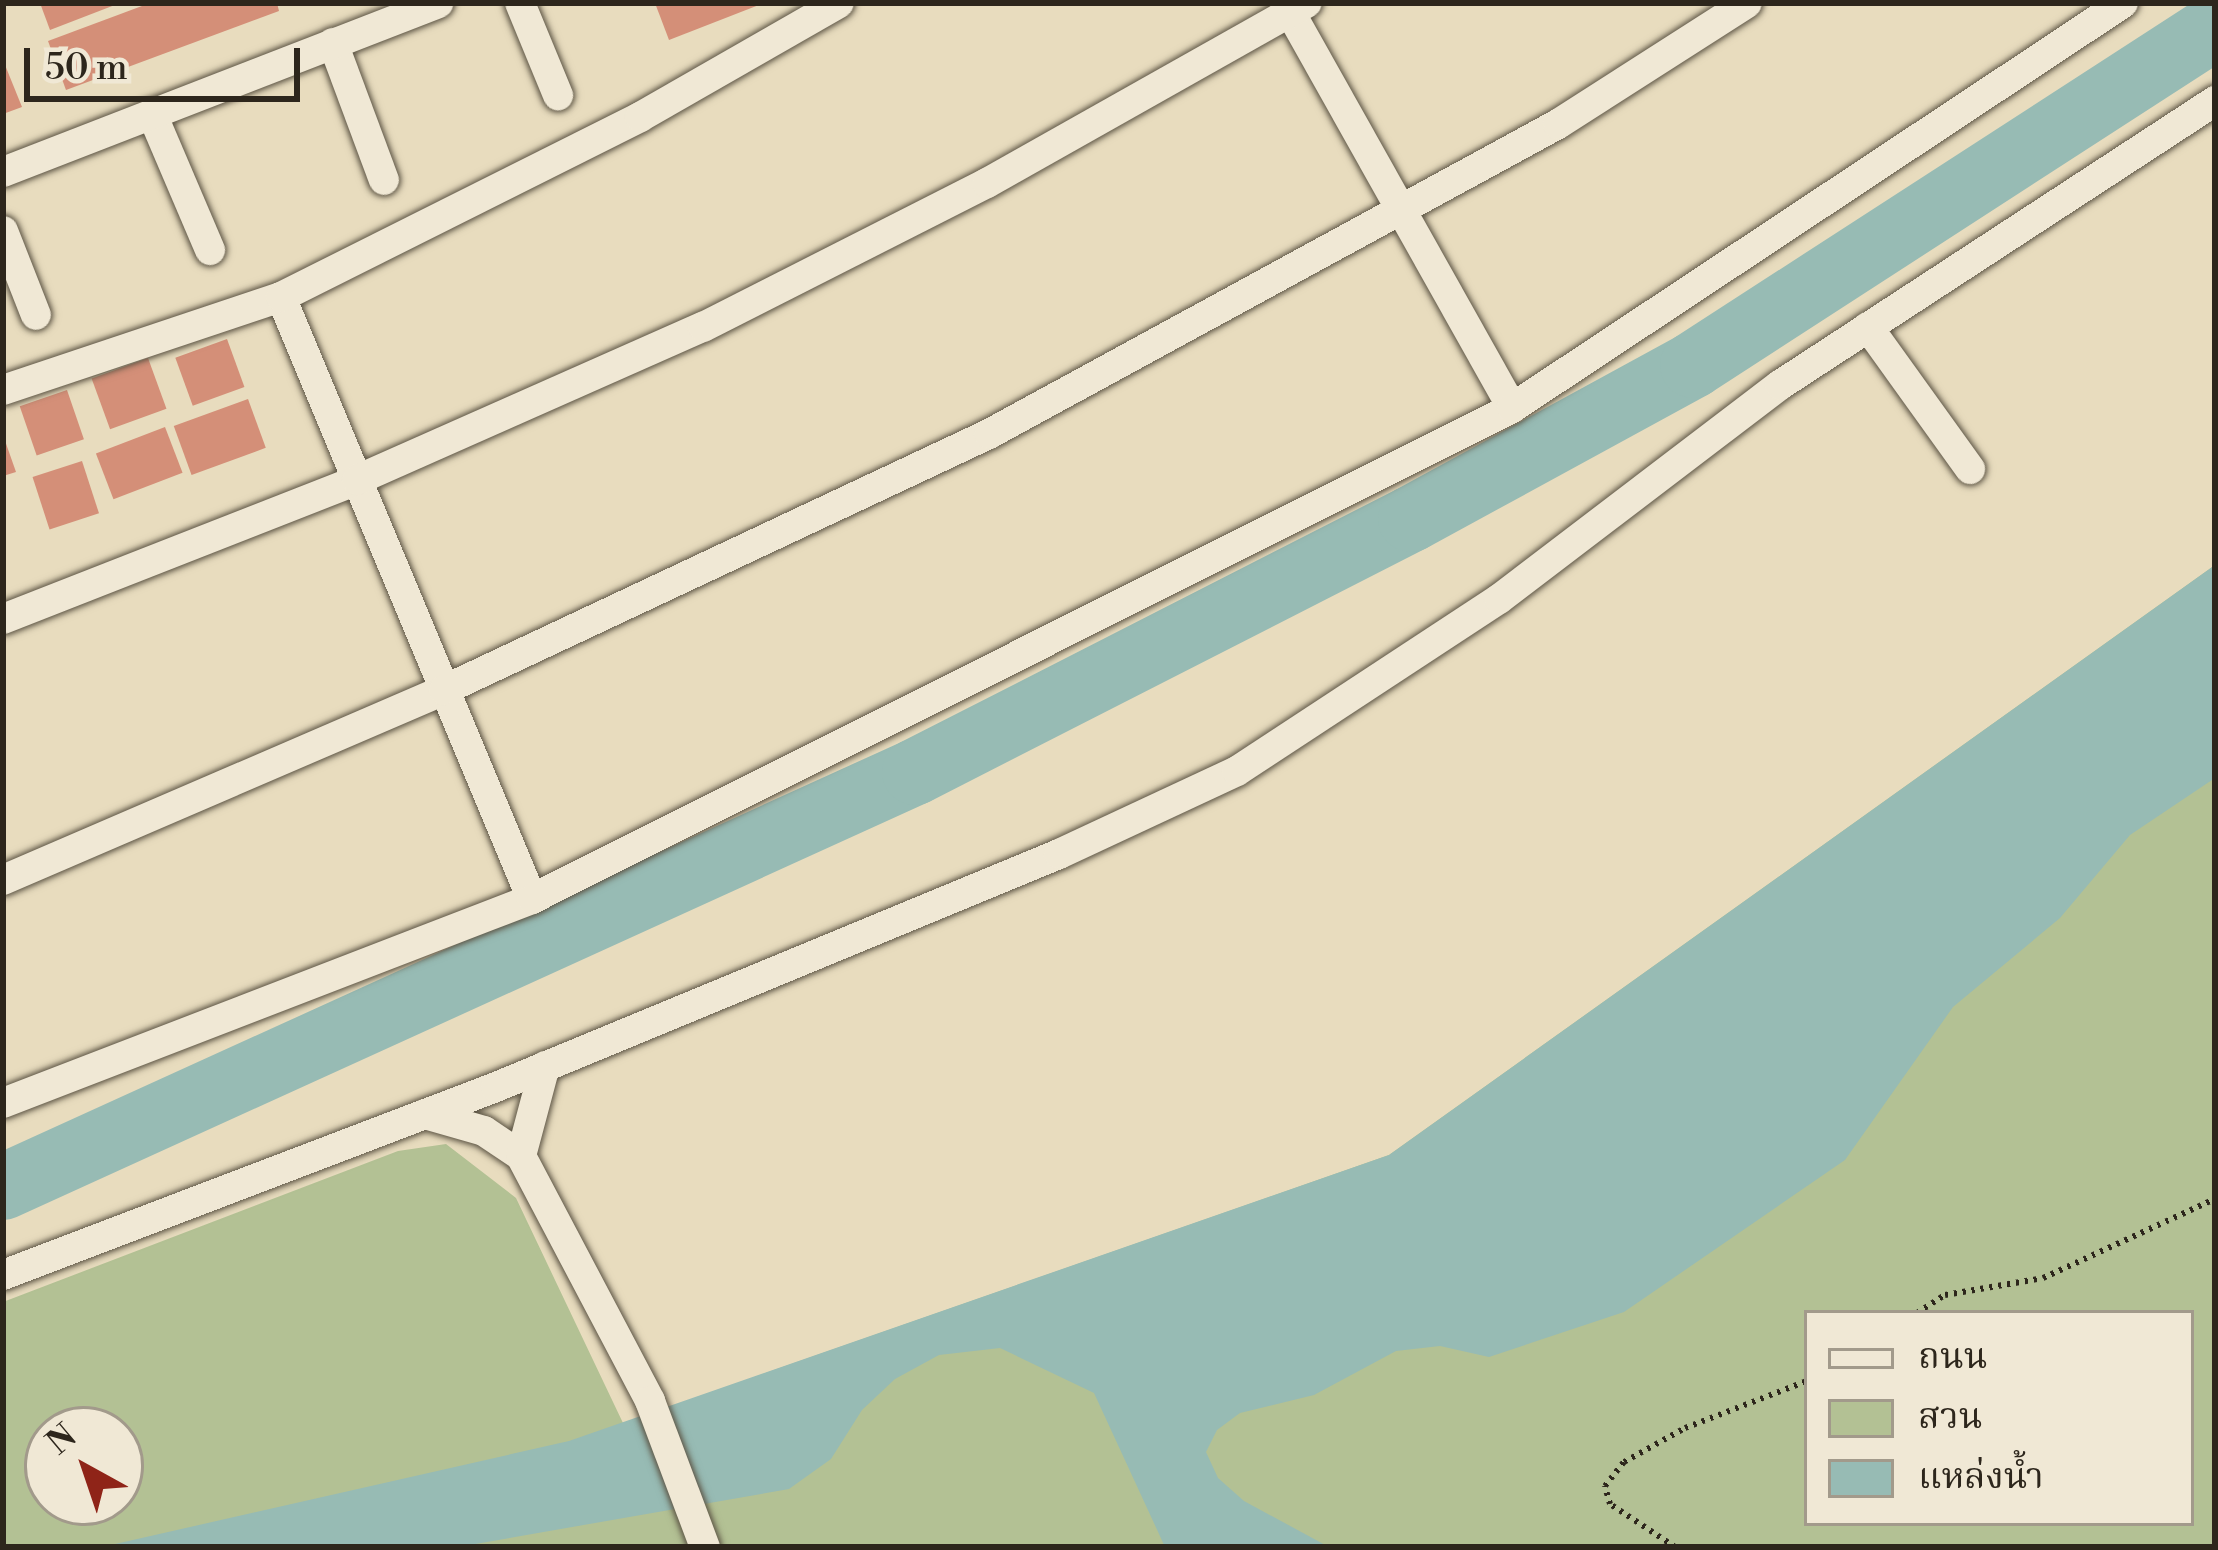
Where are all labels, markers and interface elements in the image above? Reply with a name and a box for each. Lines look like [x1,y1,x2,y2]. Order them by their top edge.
scale bar [30,24,306,98]
text: 50 m [45,46,128,91]
legend [1804,1310,2194,1526]
text: ถนน [1918,1335,1988,1380]
text: สวน [1918,1395,1982,1440]
north arrow [24,1406,144,1526]
text: N [39,1416,86,1464]
text: แหล่งน้ำ [1918,1455,2044,1500]

